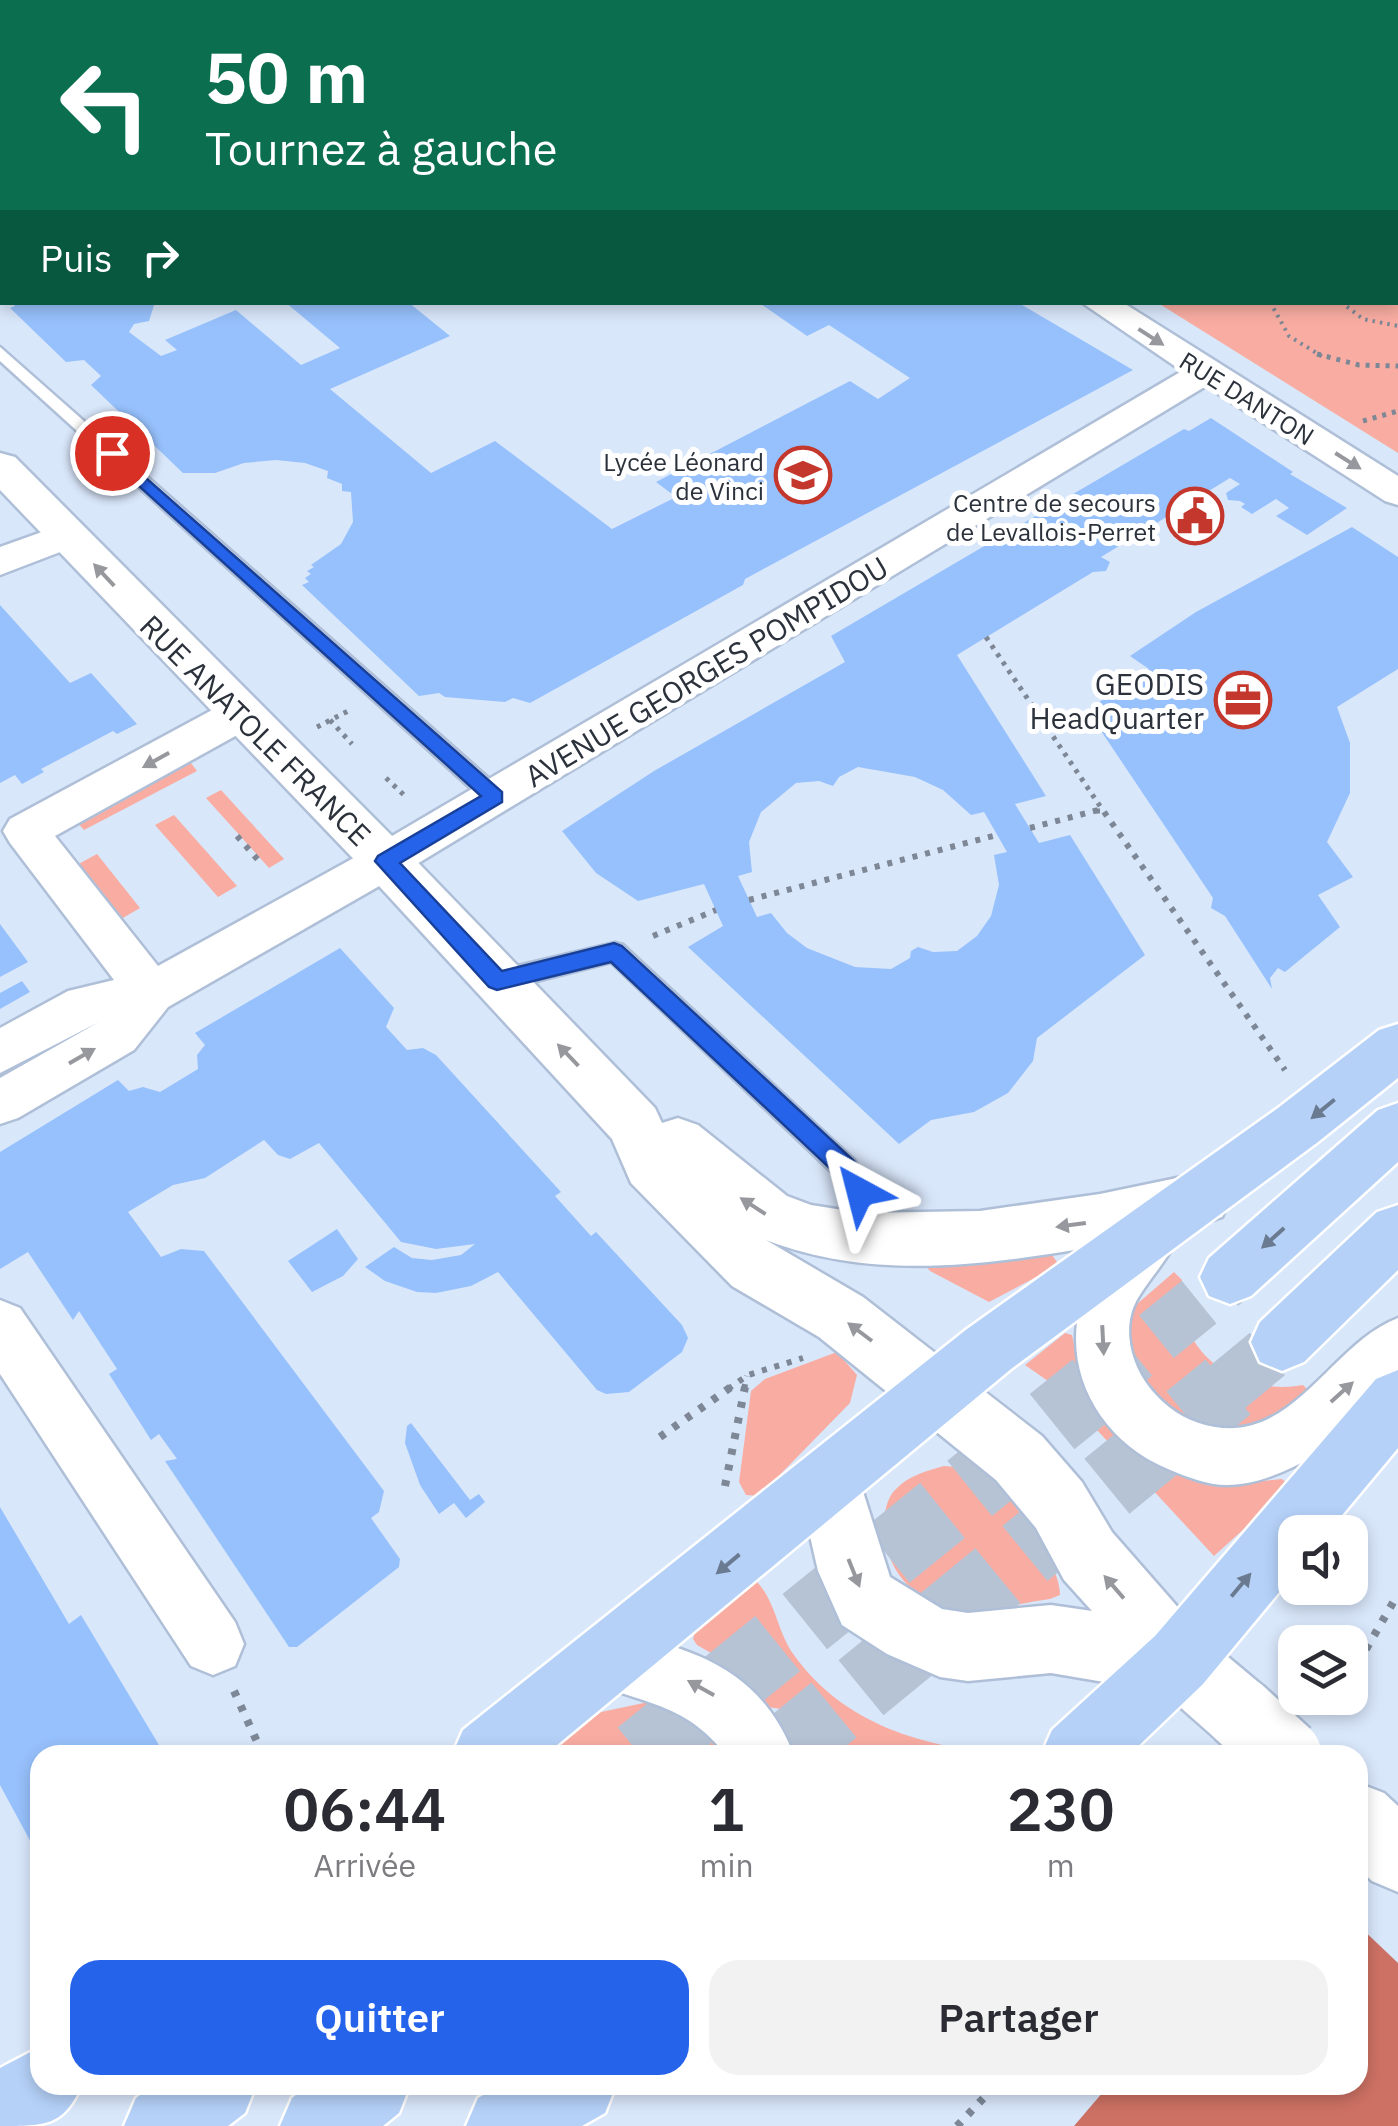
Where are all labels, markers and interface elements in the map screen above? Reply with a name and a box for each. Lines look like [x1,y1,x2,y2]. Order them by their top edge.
text: 50 m [205,31,368,122]
icon: left [40,40,170,170]
text: Tournez à gauche [205,119,557,177]
icon: right [133,230,188,285]
text: Puis [40,233,113,282]
one-way arrow [1138,328,1165,346]
street label: RUE DANTON [1174,344,1320,452]
pin [70,411,155,496]
icon: arrive [85,426,140,481]
place label: Lycée Léonard de Vinci [603,445,764,507]
school or university icon: Lycée Léonard de Vinci [773,445,833,505]
one-way arrow [1334,451,1361,470]
place label: Centre de secours de Levallois-Perret [946,486,1156,548]
public building icon: Centre de secours de Levallois-Perret [1165,486,1225,546]
street label: AVENUE GEORGES POMPIDOU [517,547,895,795]
one-way arrow [93,563,116,587]
street label: RUE ANATOLE FRANCE [132,606,380,854]
place label: GEODIS HeadQuarter [1030,664,1204,737]
office icon: GEODIS HeadQuarter [1213,670,1273,730]
one-way arrow [142,751,171,768]
one-way arrow [557,1043,580,1067]
one-way arrow [68,1048,96,1065]
one-way arrow [1311,1098,1336,1119]
position arrow [808,1140,912,1244]
one-way arrow [739,1198,767,1216]
one-way arrow [1055,1217,1086,1233]
one-way arrow [1261,1227,1286,1249]
one-way arrow [847,1322,873,1343]
one-way arrow [1096,1324,1112,1356]
one-way arrow [1329,1381,1354,1403]
map controls [1278,1515,1368,1715]
button: sound [1278,1515,1368,1605]
one-way arrow [715,1553,740,1574]
one-way arrow [846,1558,862,1588]
one-way arrow [1230,1572,1252,1597]
one-way arrow [1104,1575,1126,1600]
button: layers [1278,1625,1368,1715]
one-way arrow [687,1680,716,1697]
text: 06:44 [283,1769,446,1848]
text: 1 [709,1769,745,1848]
text: 230 [1007,1769,1115,1848]
text: Arrivée [313,1844,416,1886]
text: min [699,1844,754,1886]
text: m [1047,1844,1075,1886]
button: Quitter [70,1960,689,2075]
button: Partager [709,1960,1328,2075]

